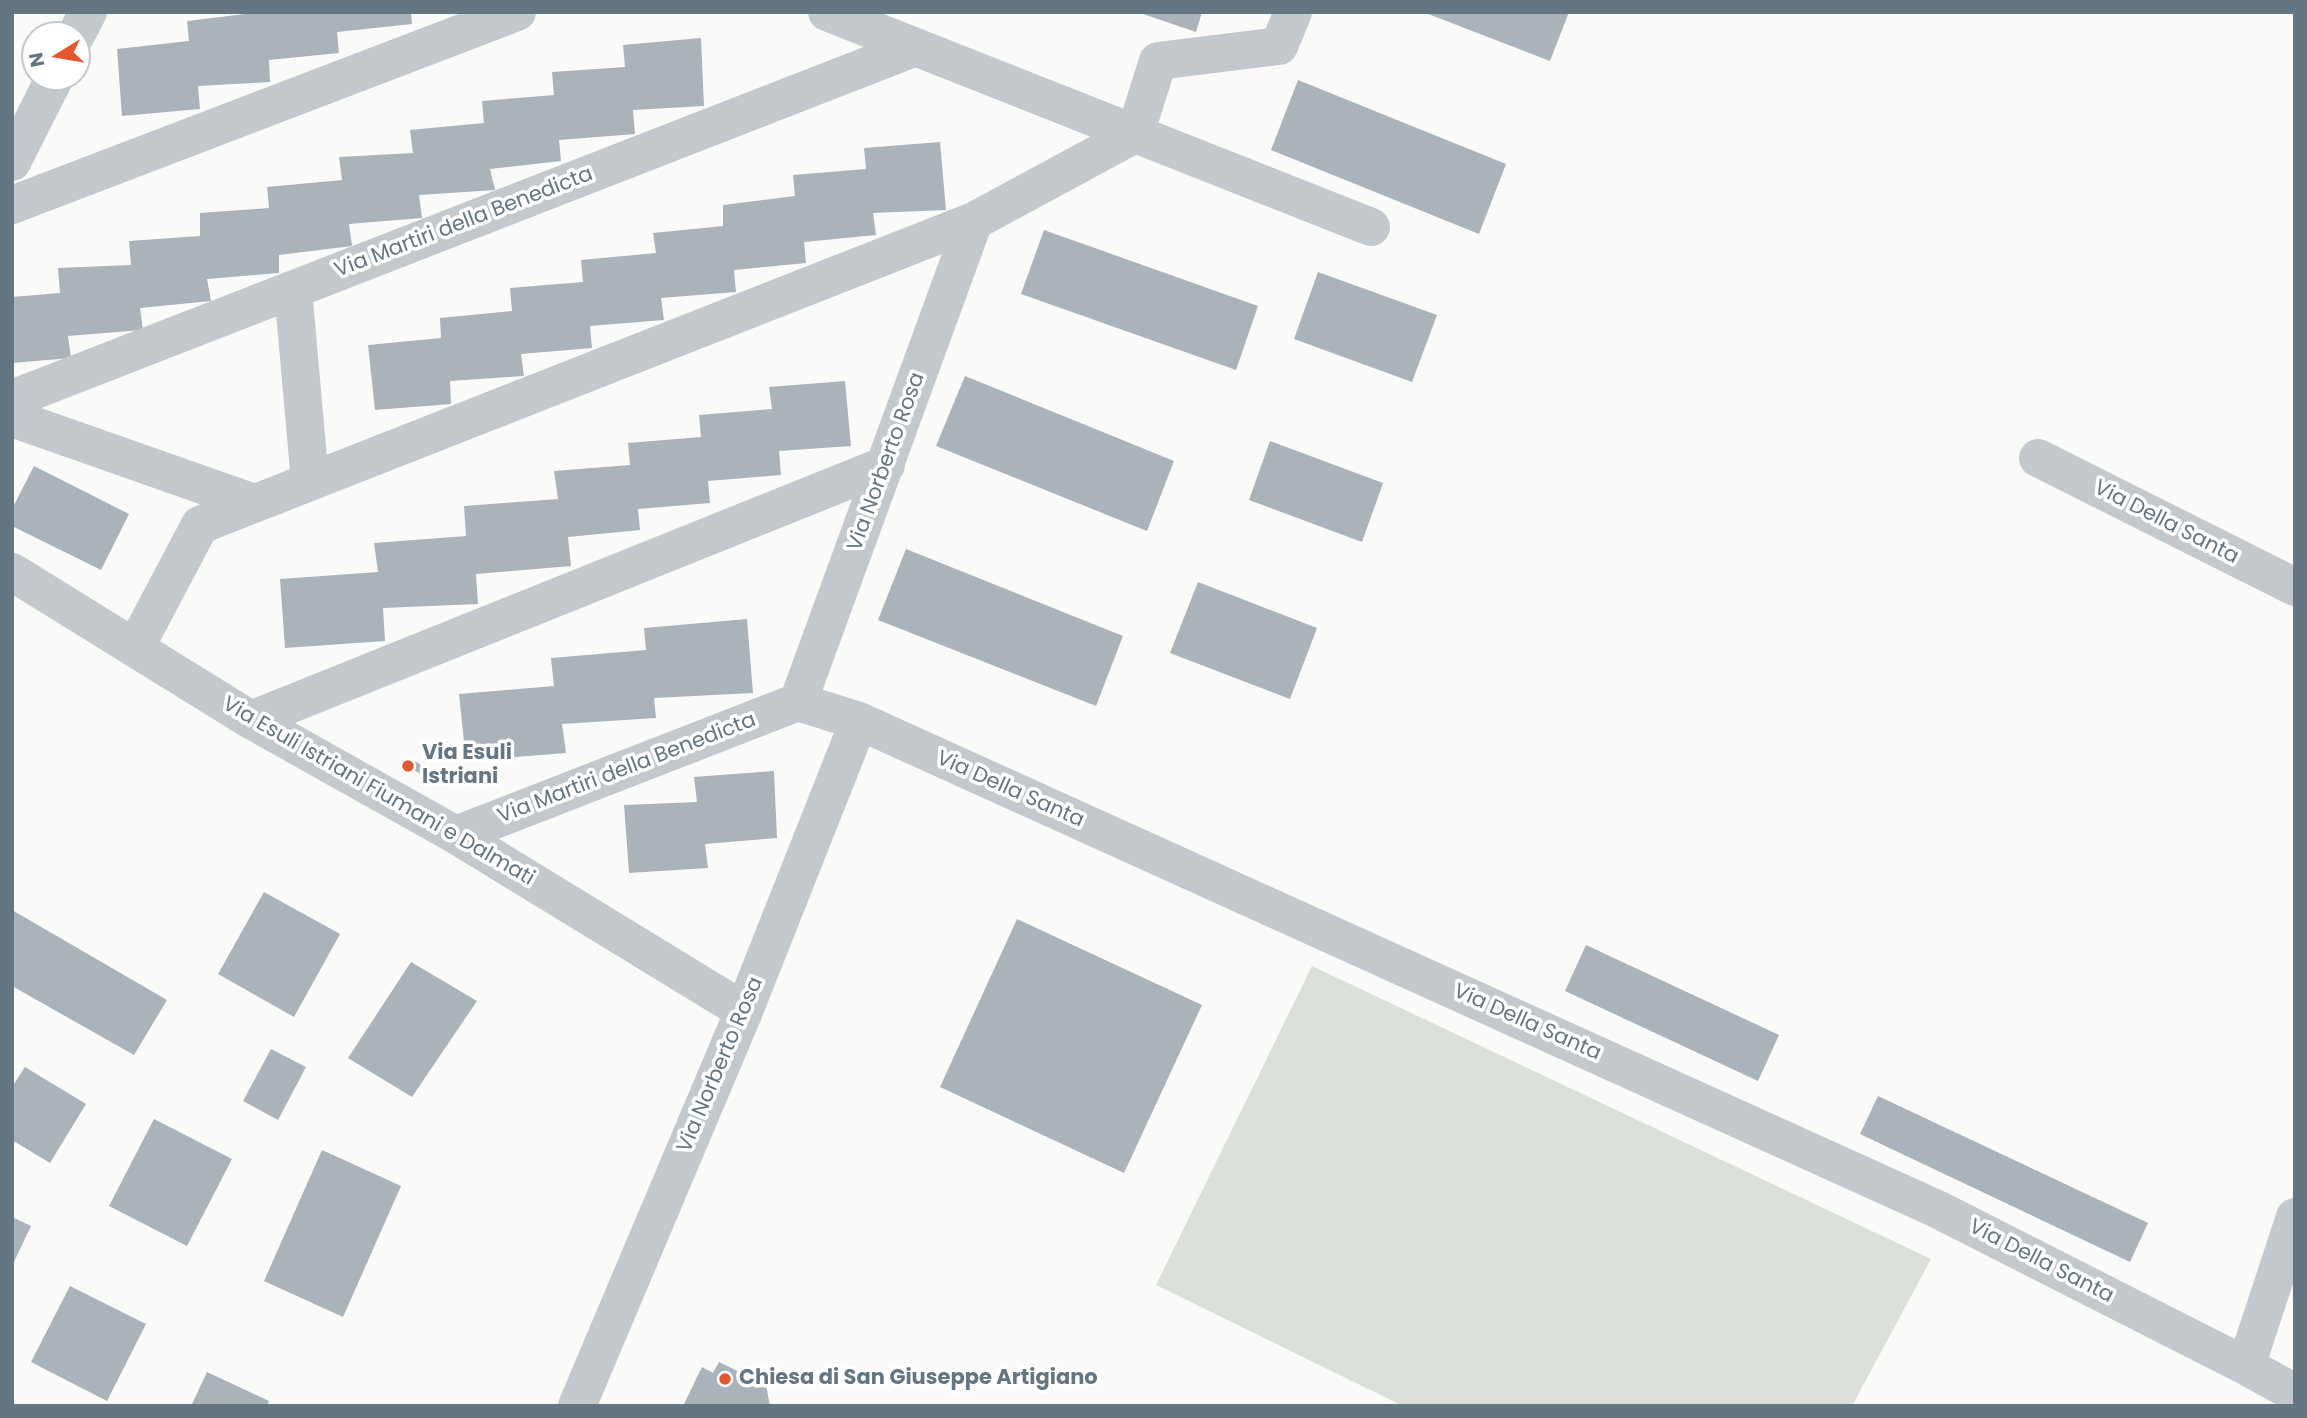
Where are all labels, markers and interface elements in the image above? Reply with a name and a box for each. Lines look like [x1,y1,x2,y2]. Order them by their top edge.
north arrow [21,21,91,91]
text: N [22,50,51,69]
street label: Via Martiri della Benedicta [331,162,597,284]
street label: Via Norberto Rosa [843,369,931,555]
street label: Via Della Santa [2089,476,2243,570]
street label: Via Esuli Istriani Fiumani e Dalmati [217,692,539,892]
street label: Via Martiri della Benedicta [494,708,760,830]
place label: Via Esuli Istriani [422,741,512,791]
street label: Via Della Santa [932,746,1088,834]
marker: Via Esuli Istriani [400,758,416,774]
street label: Via Norberto Rosa [673,973,769,1157]
street label: Via Della Santa [1449,979,1605,1067]
street label: Via Della Santa [1964,1215,2118,1309]
place label: Chiesa di San Giuseppe Artigiano [739,1366,1098,1392]
marker: Chiesa di San Giuseppe Artigiano [717,1371,733,1387]

